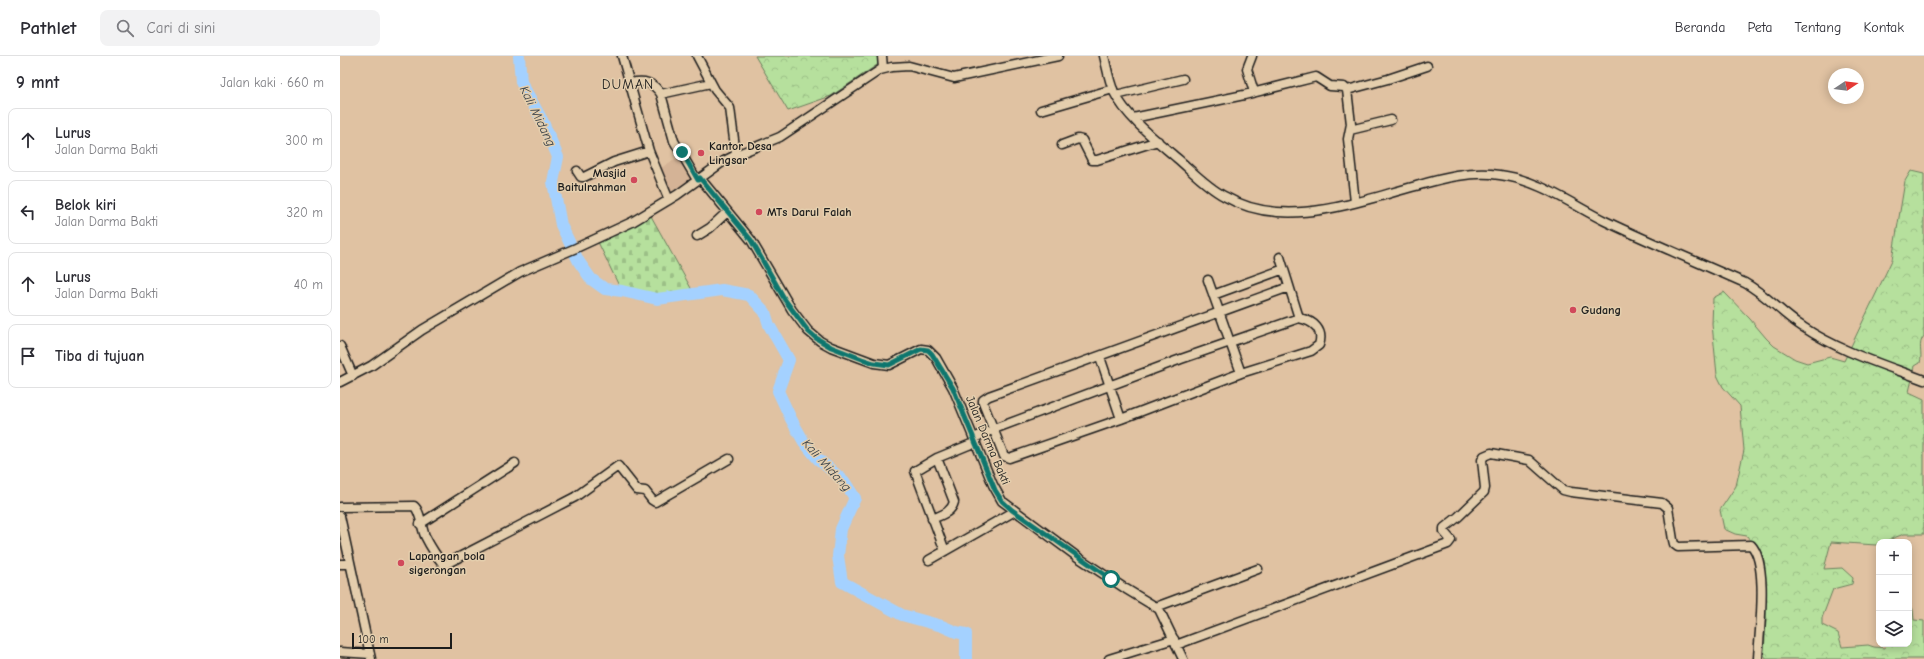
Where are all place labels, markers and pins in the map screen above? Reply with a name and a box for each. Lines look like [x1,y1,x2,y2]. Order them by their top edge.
place label: Kantor Desa Lingsar [709,139,772,167]
marker: Kantor Desa Lingsar [696,148,706,158]
place label: Masjid Baitulrahman [558,166,626,194]
marker: Masjid Baitulrahman [629,175,639,185]
place label: MTs Darul Falah [767,205,852,219]
marker: MTs Darul Falah [754,207,764,217]
place label: Gudang [1581,303,1621,317]
marker: Gudang [1568,305,1578,315]
place label: Lapangan bola sigerongan [409,549,485,577]
marker: Lapangan bola sigerongan [396,558,406,568]

